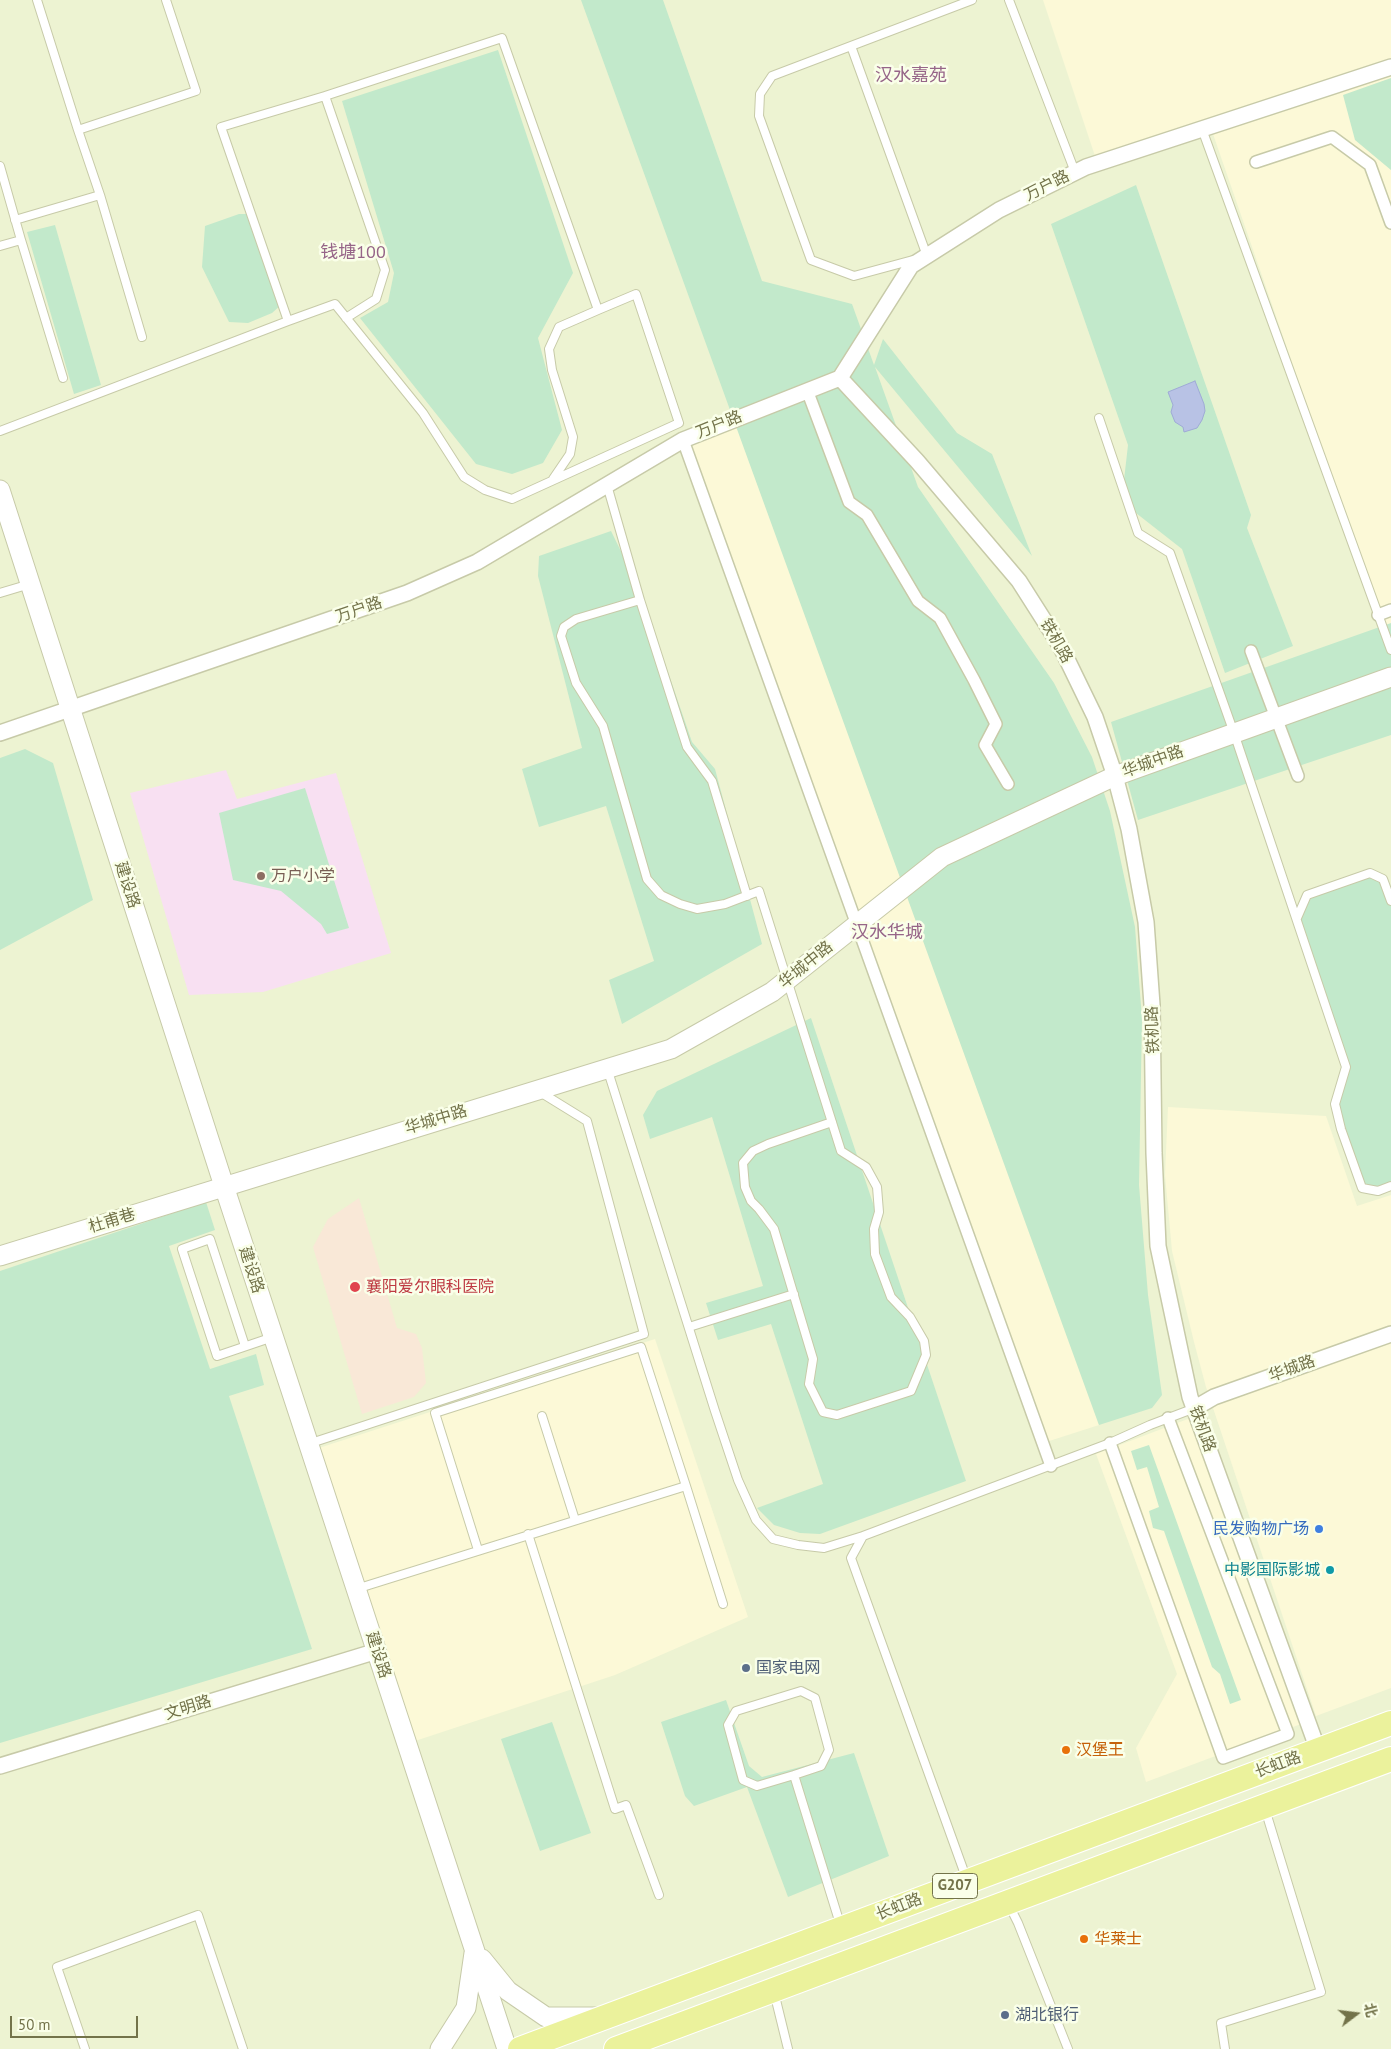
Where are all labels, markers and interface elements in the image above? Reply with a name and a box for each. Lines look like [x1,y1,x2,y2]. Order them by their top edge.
district label: 汉水嘉苑 [875,65,947,87]
street label: 万户路 [1021,167,1073,205]
district label: 钱塘100 [320,242,386,264]
street label: 万户路 [693,407,745,443]
street label: 万户路 [333,593,385,627]
street label: 铁机路 [1036,615,1076,667]
street label: 华城中路 [1120,742,1186,782]
street label: 建设路 [110,859,144,911]
place label: 万户小学 [271,866,335,886]
marker: 万户小学 [255,870,267,882]
district label: 汉水华城 [851,922,923,944]
street label: 华城中路 [775,937,837,993]
street label: 铁机路 [1143,1006,1163,1054]
street label: 华城中路 [403,1101,469,1139]
street label: 杜甫巷 [86,1205,138,1237]
street label: 建设路 [234,1244,268,1296]
place label: 襄阳爱尔眼科医院 [366,1277,494,1297]
marker: 襄阳爱尔眼科医院 [348,1280,362,1294]
street label: 华城路 [1266,1352,1318,1386]
street label: 铁机路 [1185,1403,1219,1455]
place label: 民发购物广场 [1213,1519,1309,1539]
marker: 民发购物广场 [1313,1523,1325,1535]
place label: 中影国际影城 [1224,1560,1320,1580]
marker: 中影国际影城 [1324,1564,1336,1576]
street label: 建设路 [361,1629,395,1681]
place label: 国家电网 [756,1658,820,1678]
marker: 国家电网 [740,1662,752,1674]
street label: 文明路 [162,1692,214,1724]
place label: 汉堡王 [1076,1740,1124,1760]
marker: 汉堡王 [1060,1744,1072,1756]
street label: 长虹路 [1252,1748,1304,1782]
road number: G207 [932,1874,978,1898]
street label: 长虹路 [873,1889,925,1925]
place label: 华莱士 [1094,1929,1142,1949]
marker: 华莱士 [1078,1933,1090,1945]
north arrow [1331,1989,1381,2039]
text: 北 [1360,2001,1381,2019]
place label: 湖北银行 [1015,2005,1079,2025]
scale bar [12,2006,140,2038]
marker: 湖北银行 [999,2009,1011,2021]
text: 50 m [18,2015,51,2034]

